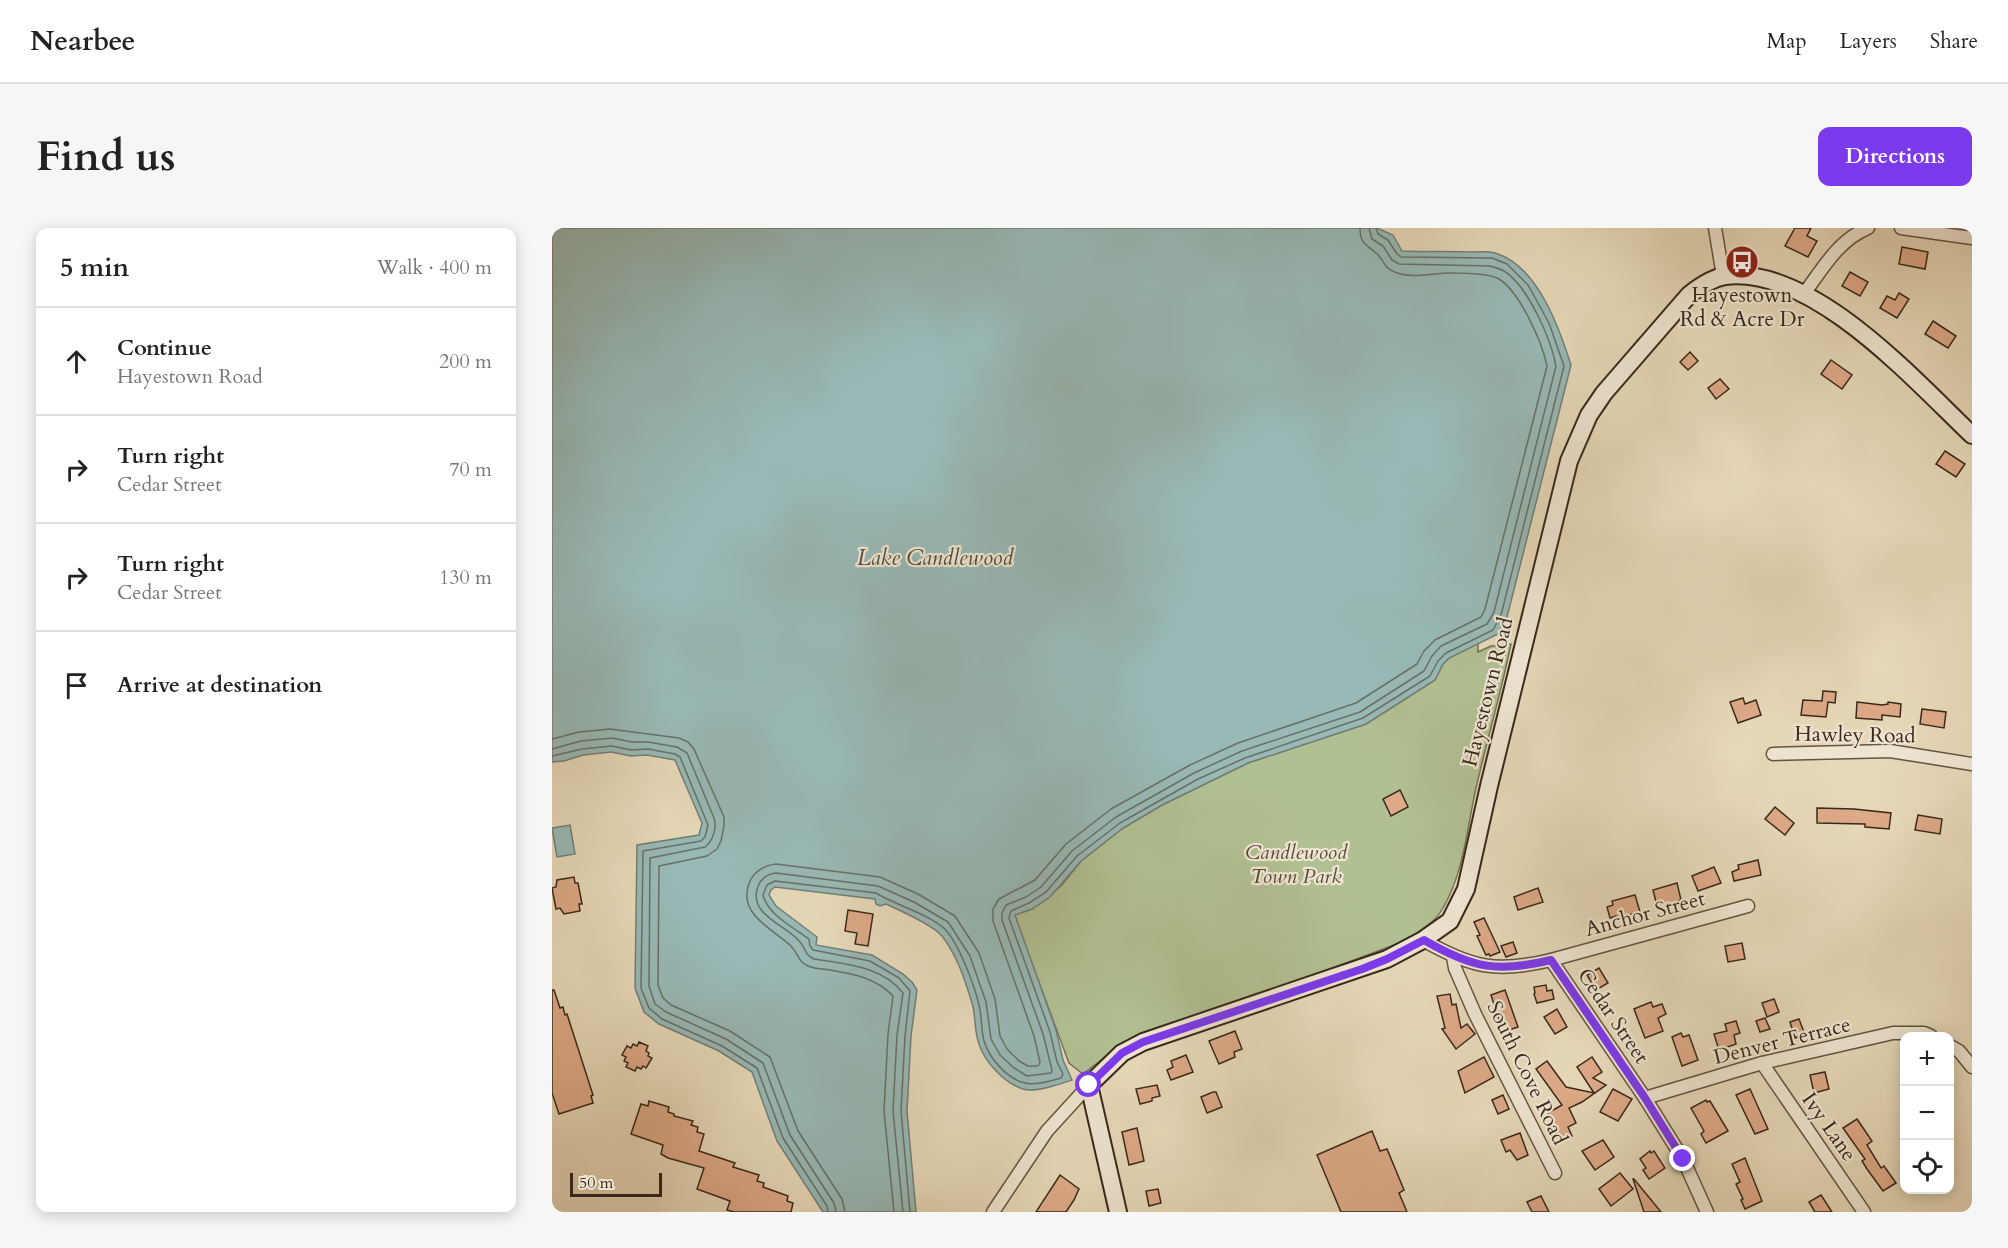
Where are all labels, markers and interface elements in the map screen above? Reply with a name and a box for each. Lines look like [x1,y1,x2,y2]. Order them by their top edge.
text: Nearbee [30,22,135,60]
text: Map [1767,27,1807,56]
text: Layers [1840,27,1897,56]
text: Share [1930,27,1978,56]
button: Directions [1818,127,1972,186]
text: Find us [36,128,176,185]
bus stop icon: Hayestown Rd & Acre Dr [1724,244,1760,280]
text: 5 min [60,250,129,285]
text: Walk · 400 m [377,254,492,281]
place label: Hayestown Rd & Acre Dr [1680,281,1805,334]
text: Continue [117,333,212,363]
icon: ahead [60,345,93,378]
text: 200 m [439,348,492,375]
text: Hayestown Road [117,363,263,390]
text: Turn right [117,441,224,471]
icon: right [60,453,93,486]
text: 70 m [449,456,492,483]
text: Cedar Street [117,471,221,498]
water label: Lake Candlewood [857,543,1014,573]
text: Turn right [117,549,224,579]
icon: right [60,561,93,594]
text: 130 m [439,564,492,591]
text: Cedar Street [117,579,221,606]
street label: Hayestown Road [1455,614,1521,770]
icon: arrive [60,669,93,702]
text: Arrive at destination [117,670,322,700]
street label: Hawley Road [1794,719,1916,751]
park label: Candlewood Town Park [1245,838,1348,891]
street label: Anchor Street [1582,884,1709,944]
street label: Cedar Street [1570,962,1656,1070]
street label: South Cove Road [1480,996,1574,1150]
street label: Denver Terrace [1710,1010,1854,1072]
map controls [1900,1032,1954,1194]
button: + [1900,1032,1954,1086]
route start [1075,1071,1101,1097]
button: − [1900,1086,1954,1140]
street label: Ivy Lane [1795,1087,1863,1167]
button: locate [1900,1140,1954,1194]
route end [1669,1145,1695,1171]
scale bar [570,1170,662,1198]
text: 50 m [579,1172,613,1194]

